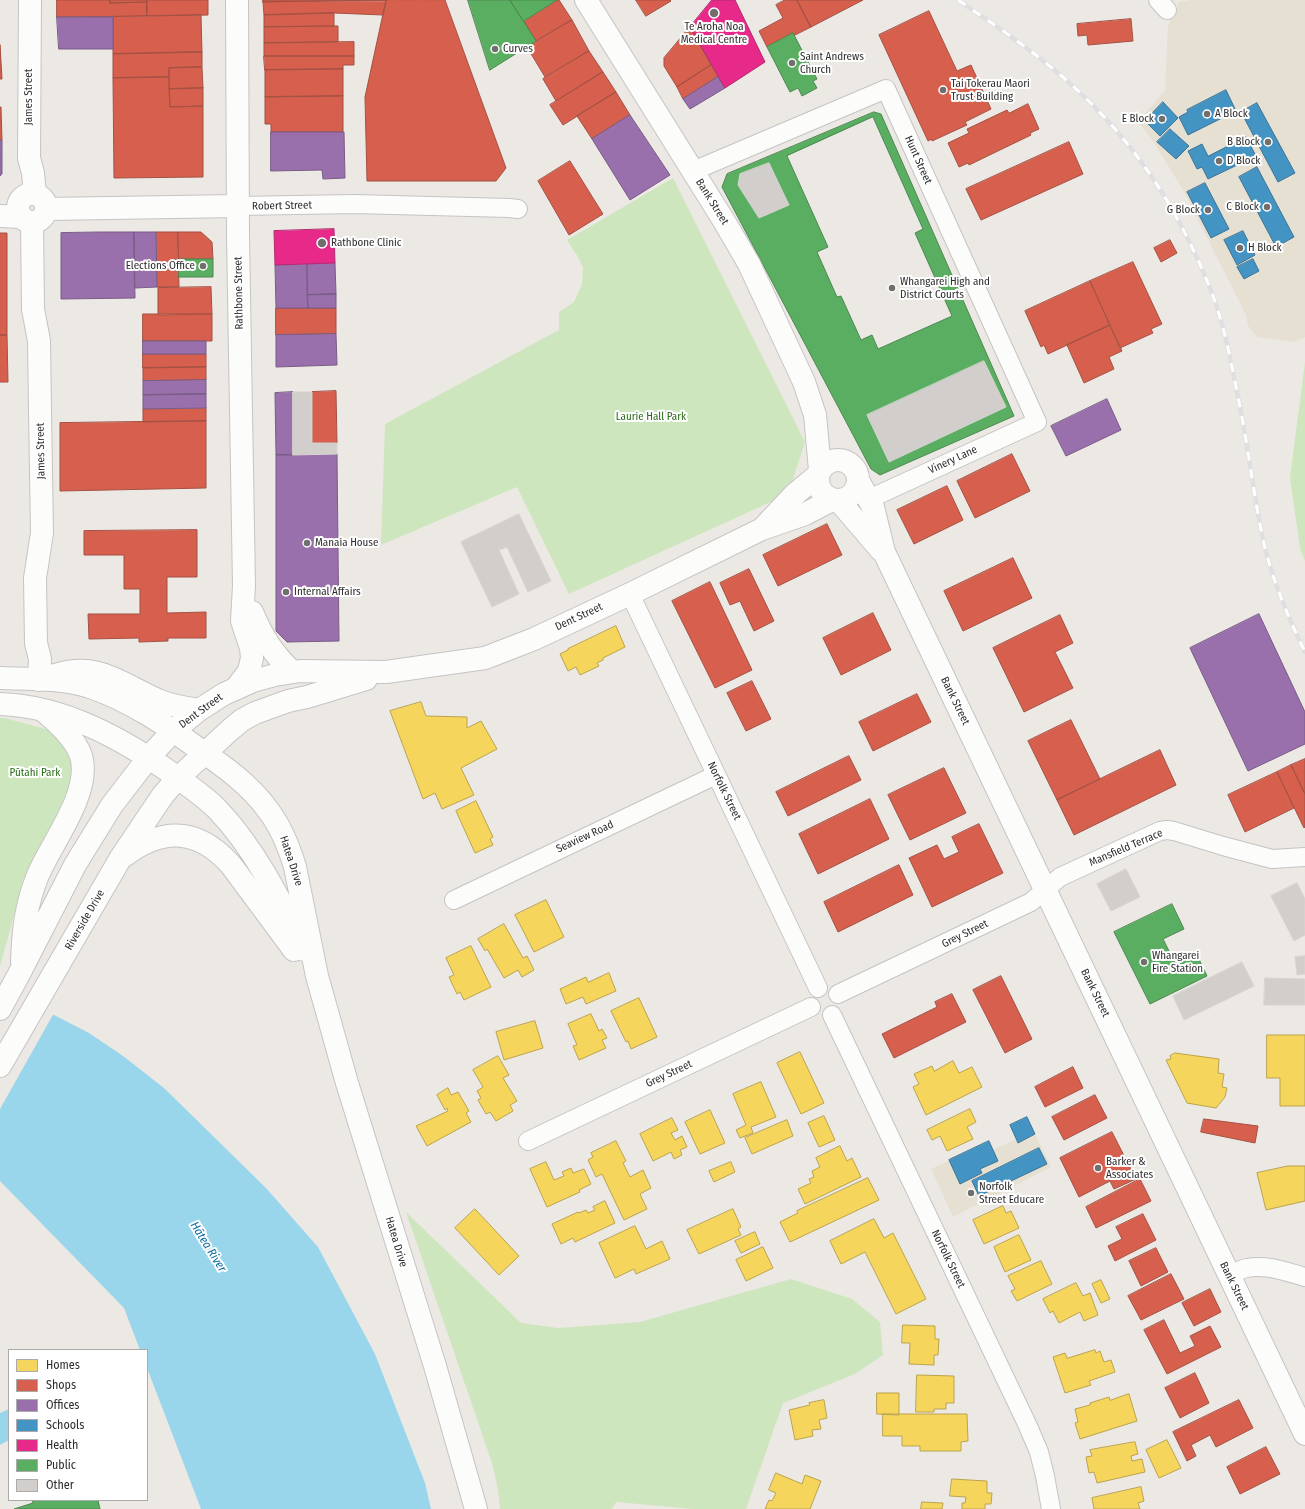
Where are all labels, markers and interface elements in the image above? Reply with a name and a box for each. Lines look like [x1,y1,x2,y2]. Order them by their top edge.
marker: Te Aroha Noa Medical Centre [708,7,720,19]
place label: Te Aroha Noa Medical Centre [681,20,747,46]
place label: Curves [503,42,533,56]
marker: Curves [490,44,500,54]
place label: Saint Andrews Church [800,50,864,76]
marker: Saint Andrews Church [787,58,797,68]
street label: James Street [22,69,36,125]
place label: Tai Tokerau Maori Trust Building [951,77,1030,103]
marker: Tai Tokerau Maori Trust Building [938,85,948,95]
place label: A Block [1215,107,1248,121]
marker: A Block [1202,109,1212,119]
place label: E Block [1122,112,1154,126]
marker: E Block [1157,114,1167,124]
street label: Hunt Street [902,134,934,186]
place label: B Block [1227,135,1260,149]
marker: B Block [1263,137,1273,147]
place label: D Block [1227,154,1260,168]
marker: D Block [1214,156,1224,166]
street label: Bank Street [693,176,731,228]
street label: Robert Street [252,199,312,213]
place label: C Block [1226,200,1259,214]
marker: C Block [1262,202,1272,212]
place label: G Block [1167,203,1200,217]
marker: G Block [1203,205,1213,215]
place label: Rathbone Clinic [331,236,402,250]
marker: Rathbone Clinic [316,237,328,249]
place label: H Block [1248,241,1282,255]
marker: H Block [1235,243,1245,253]
street label: Rathbone Street [232,256,246,330]
place label: Elections Office [126,259,195,273]
marker: Elections Office [198,261,208,271]
place label: Whangarei High and District Courts [900,275,990,301]
marker: Whangarei High and District Courts [887,283,897,293]
park label: Laurie Hall Park [616,410,686,424]
street label: James Street [34,423,48,479]
street label: Vinery Lane [926,443,980,477]
place label: Manaia House [315,536,378,550]
marker: Manaia House [302,538,312,548]
place label: Internal Affairs [294,585,361,599]
marker: Internal Affairs [281,587,291,597]
street label: Dent Street [553,600,605,634]
street label: Bank Street [938,675,972,727]
street label: Dent Street [177,691,225,731]
street label: Norfolk Street [704,760,744,822]
park label: Pūtahi Park [10,766,60,780]
street label: Seaview Road [554,818,616,856]
street label: Mansfield Terrace [1087,827,1165,869]
street label: Hatea Drive [277,834,305,888]
street label: Riverside Drive [62,888,108,952]
street label: Grey Street [940,917,990,951]
place label: Whangarei Fire Station [1152,949,1203,975]
marker: Whangarei Fire Station [1139,957,1149,967]
street label: Bank Street [1078,967,1112,1019]
street label: Grey Street [644,1058,694,1090]
place label: Barker & Associates [1106,1155,1153,1181]
marker: Barker & Associates [1093,1163,1103,1173]
place label: Norfolk Street Educare [979,1180,1044,1206]
marker: Norfolk Street Educare [966,1188,976,1198]
street label: Hatea Drive [382,1215,410,1269]
water label: Hātea River [187,1219,229,1275]
street label: Norfolk Street [928,1228,968,1290]
street label: Bank Street [1217,1260,1251,1312]
legend [8,1349,148,1501]
text: Homes [46,1358,80,1372]
text: Shops [46,1378,76,1392]
text: Offices [46,1398,79,1412]
text: Schools [46,1418,84,1432]
text: Health [46,1438,78,1452]
text: Public [46,1458,76,1472]
text: Other [46,1478,74,1492]

